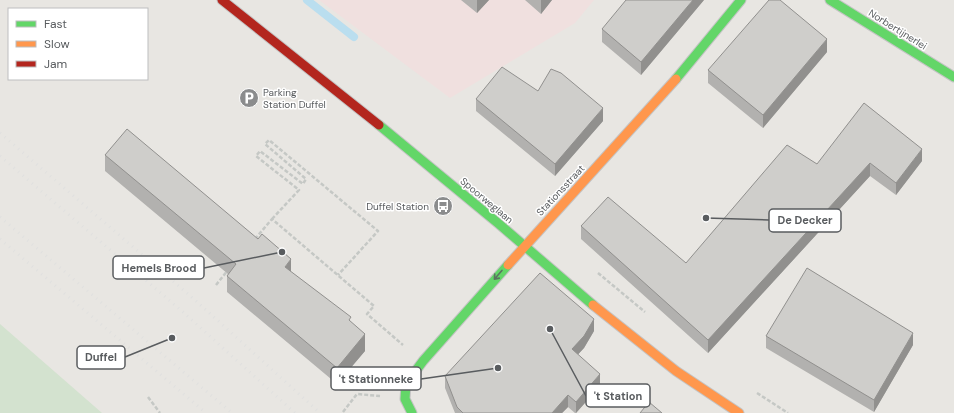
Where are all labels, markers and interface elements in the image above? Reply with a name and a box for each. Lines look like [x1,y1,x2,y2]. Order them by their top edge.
street label: Norbertijnerlei [866,6,929,53]
legend [8,8,148,80]
text: Fast [44,16,67,32]
text: Slow [44,36,70,52]
text: Jam [44,56,67,72]
place label: Parking Station Duffel [263,86,326,111]
parking icon: Parking Station Duffel [238,87,260,109]
street label: Stationsstraat [533,162,587,219]
street label: Spoorweglaan [458,174,516,226]
bus stop icon: Duffel Station [432,195,454,217]
place label: Duffel Station [366,200,429,213]
callout: De Decker [769,209,841,232]
text: De Decker [777,213,833,227]
callout: Hemels Brood [113,256,204,279]
text: Hemels Brood [122,261,196,275]
one-way arrow [494,270,503,280]
callout: Duffel [77,346,125,369]
text: Duffel [85,350,117,364]
callout: 't Stationneke [331,367,421,390]
text: 't Stationneke [339,372,414,386]
callout: 't Station [586,384,650,407]
text: 't Station [594,389,643,403]

